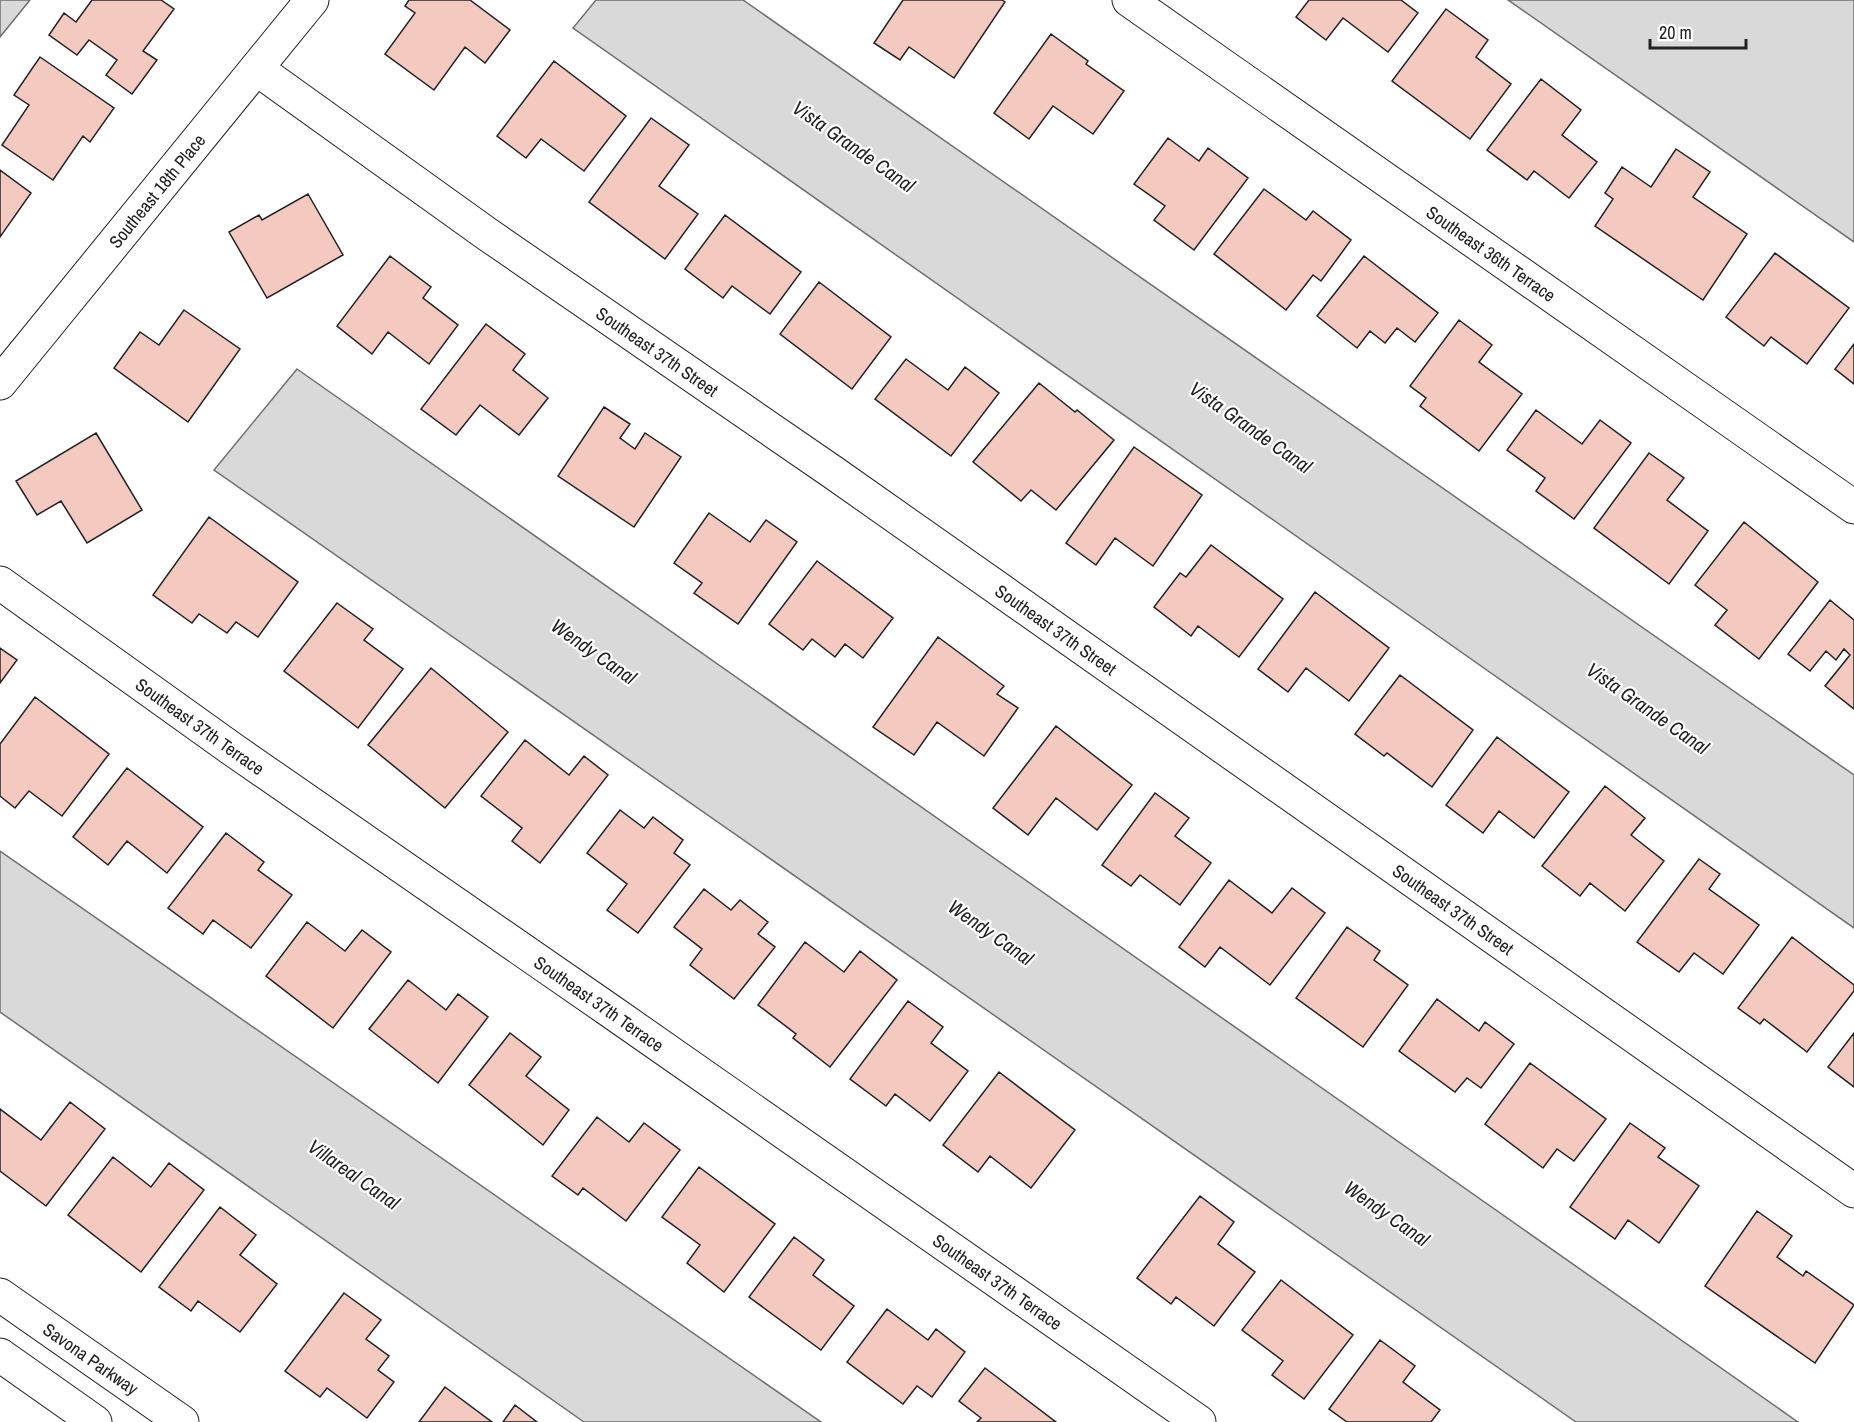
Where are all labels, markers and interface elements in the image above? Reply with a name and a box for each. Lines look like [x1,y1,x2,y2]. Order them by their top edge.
scale bar [1650,12,1746,50]
text: 20 m [1659,20,1692,45]
water label: Vista Grande Canal [787,94,921,198]
street label: Southeast 18th Place [103,128,211,253]
street label: Southeast 36th Terrace [1422,199,1561,307]
street label: Southeast 37th Street [591,301,723,402]
water label: Vista Grande Canal [1184,375,1318,479]
street label: Southeast 37th Street [990,578,1122,681]
water label: Wendy Canal [546,612,642,690]
water label: Vista Grande Canal [1581,656,1715,760]
street label: Southeast 37th Terrace [131,672,270,780]
street label: Southeast 37th Street [1388,858,1519,960]
water label: Wendy Canal [943,893,1039,971]
street label: Southeast 37th Terrace [529,950,669,1057]
water label: Villareal Canal [303,1132,406,1216]
water label: Wendy Canal [1339,1174,1435,1252]
street label: Southeast 37th Terrace [928,1228,1067,1335]
street label: Savona Parkway [38,1317,144,1401]

